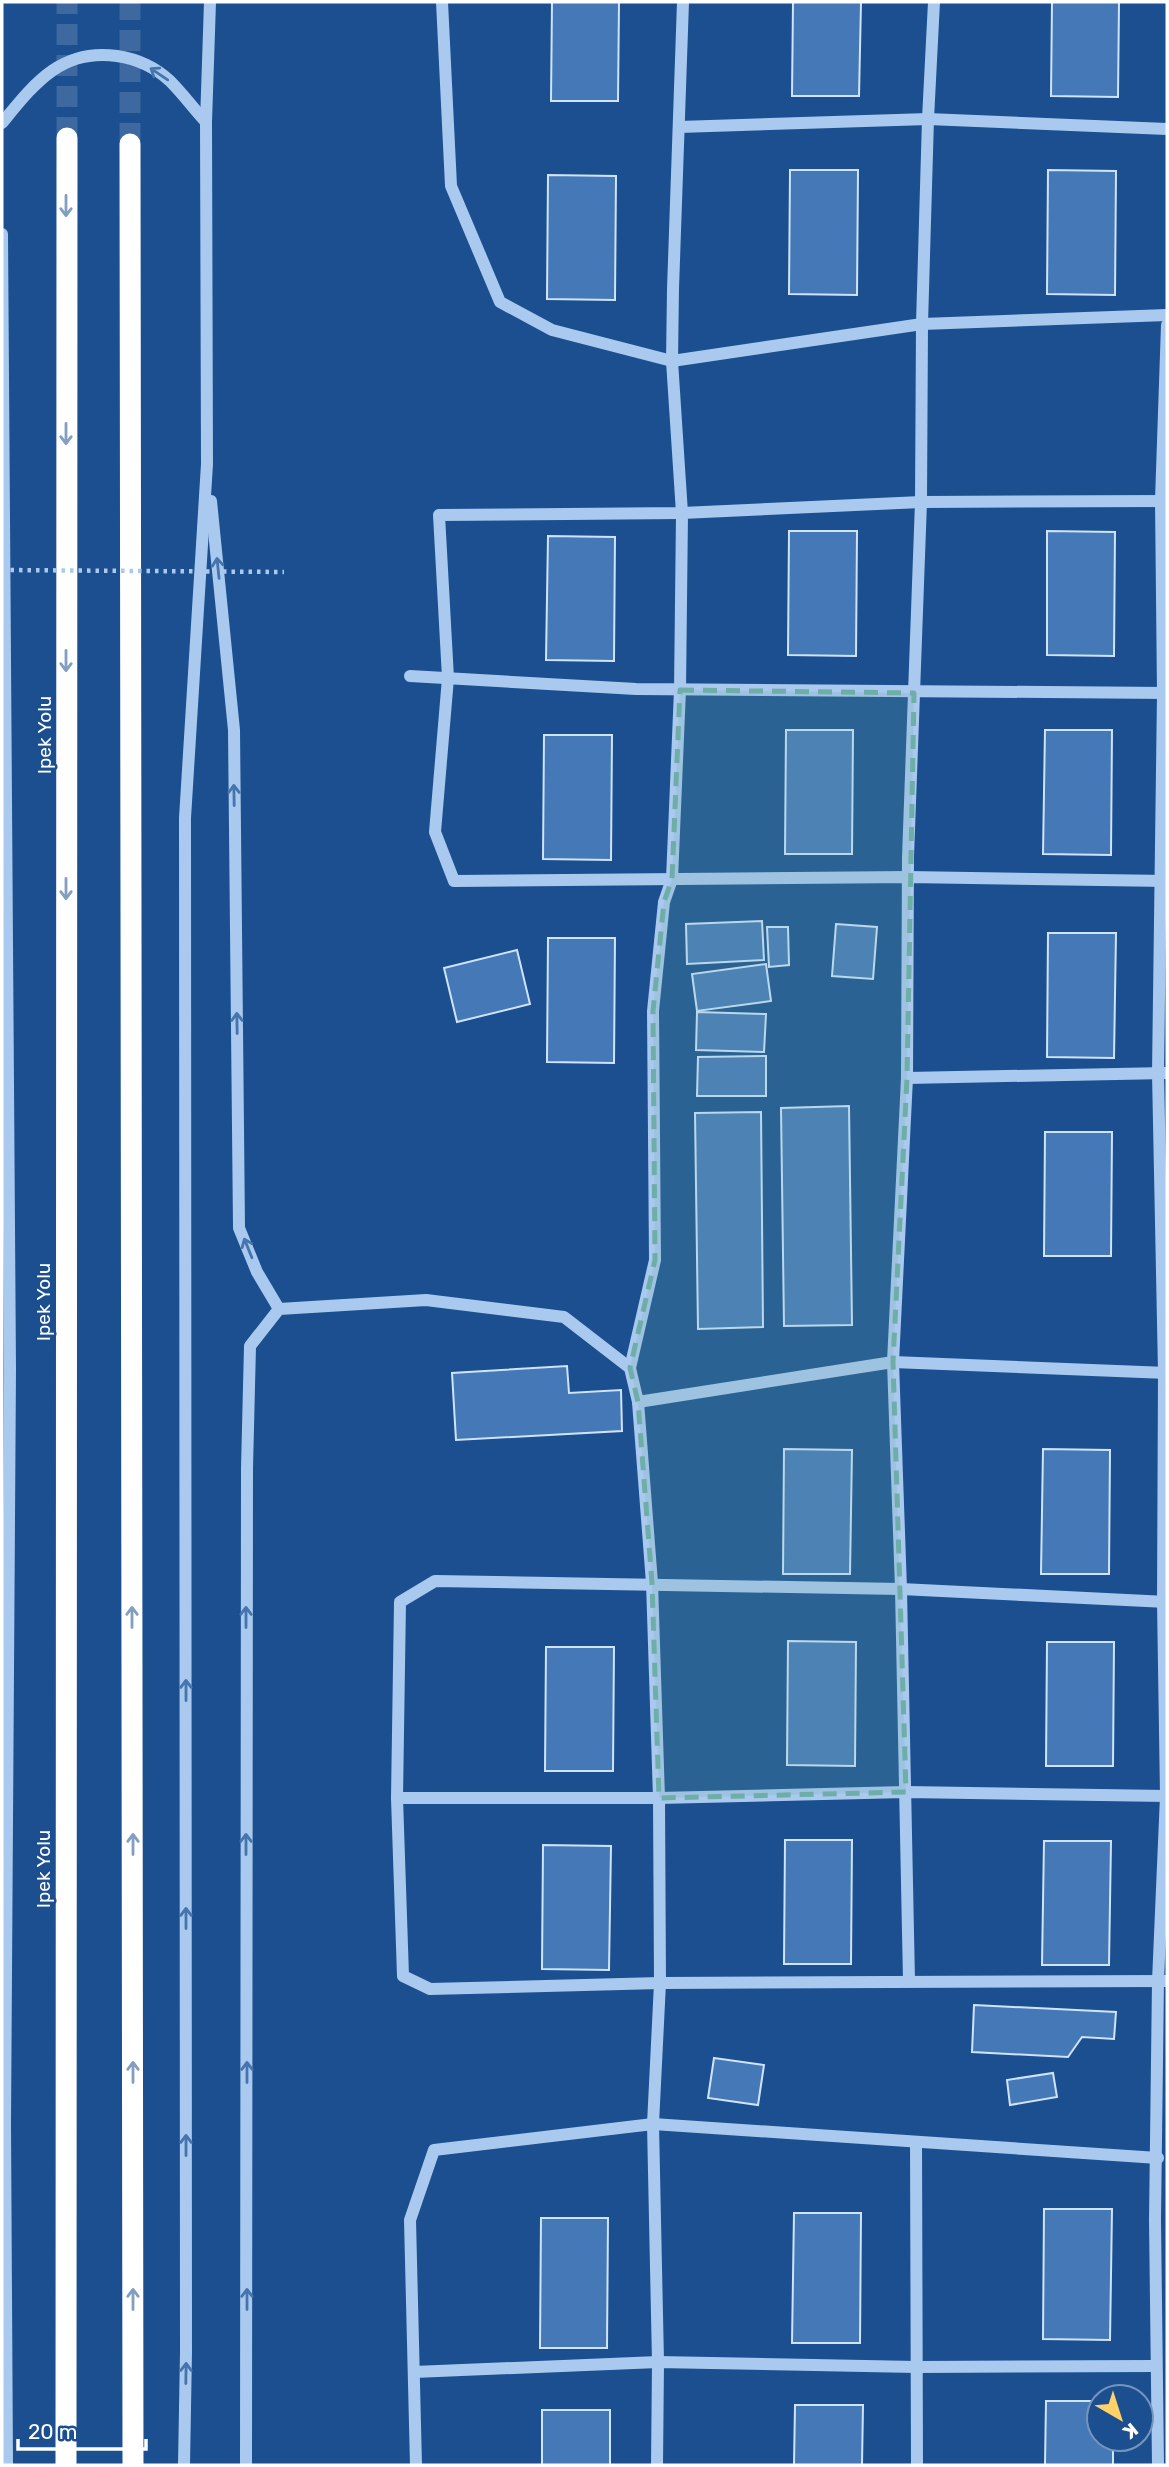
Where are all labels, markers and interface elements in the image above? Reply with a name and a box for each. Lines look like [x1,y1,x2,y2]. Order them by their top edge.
one-way arrow [150,66,169,81]
one-way arrow [59,195,73,218]
one-way arrow [59,422,73,445]
one-way arrow [211,558,224,580]
one-way arrow [59,650,73,673]
street label: Ipek Yolu [33,696,56,774]
one-way arrow [227,784,241,807]
one-way arrow [59,877,73,900]
one-way arrow [230,1011,244,1034]
one-way arrow [240,1238,253,1260]
street label: Ipek Yolu [32,1263,55,1341]
one-way arrow [125,1605,139,1628]
one-way arrow [240,1605,253,1628]
one-way arrow [179,1679,193,1702]
street label: Ipek Yolu [32,1830,55,1908]
one-way arrow [126,1833,140,1856]
one-way arrow [239,1833,253,1856]
one-way arrow [179,1906,193,1929]
one-way arrow [126,2060,140,2083]
one-way arrow [240,2060,254,2083]
one-way arrow [179,2134,193,2157]
one-way arrow [126,2288,140,2311]
one-way arrow [240,2288,254,2311]
one-way arrow [179,2361,193,2384]
north arrow [1085,2383,1155,2453]
scale bar [18,2408,145,2452]
text: K [1118,2418,1143,2444]
text: 20 m [28,2419,77,2444]

